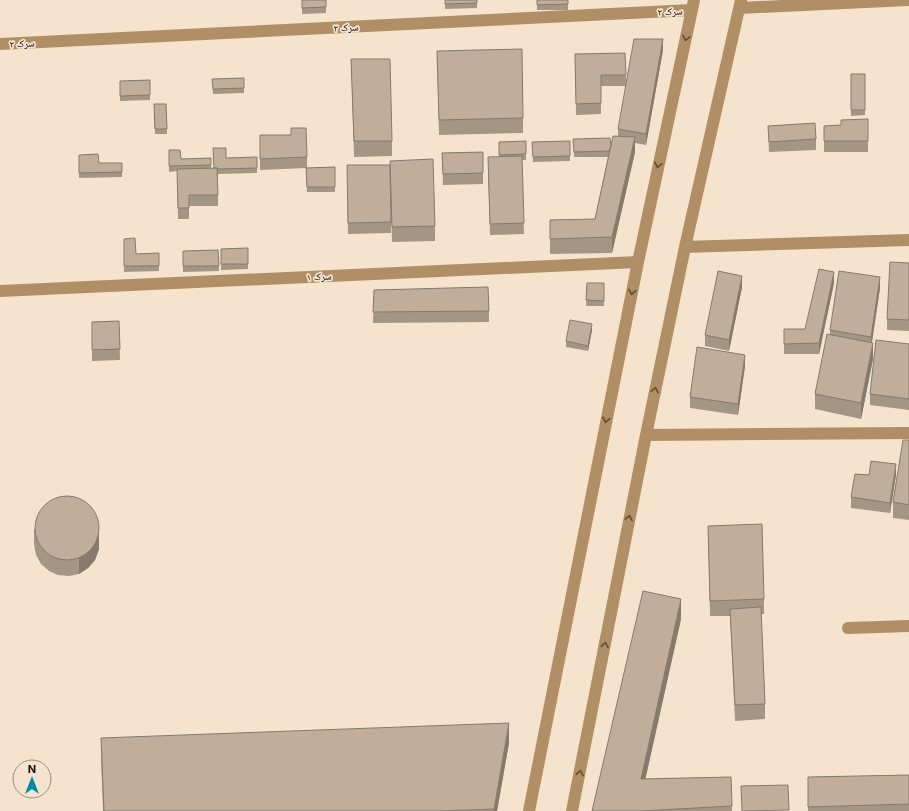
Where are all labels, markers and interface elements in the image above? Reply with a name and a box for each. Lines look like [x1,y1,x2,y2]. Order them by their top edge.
street label: سرک ۲ [657,4,683,18]
street label: سرک ۲ [333,20,359,34]
one-way arrow [682,35,690,41]
street label: سرک ۲ [9,36,35,50]
one-way arrow [655,162,663,168]
street label: سرک ۱ [306,269,332,283]
one-way arrow [628,289,636,296]
one-way arrow [650,387,659,393]
one-way arrow [603,417,611,423]
one-way arrow [625,514,633,521]
one-way arrow [600,642,608,648]
north arrow [12,759,52,799]
text: N [28,762,36,776]
one-way arrow [575,770,583,776]

